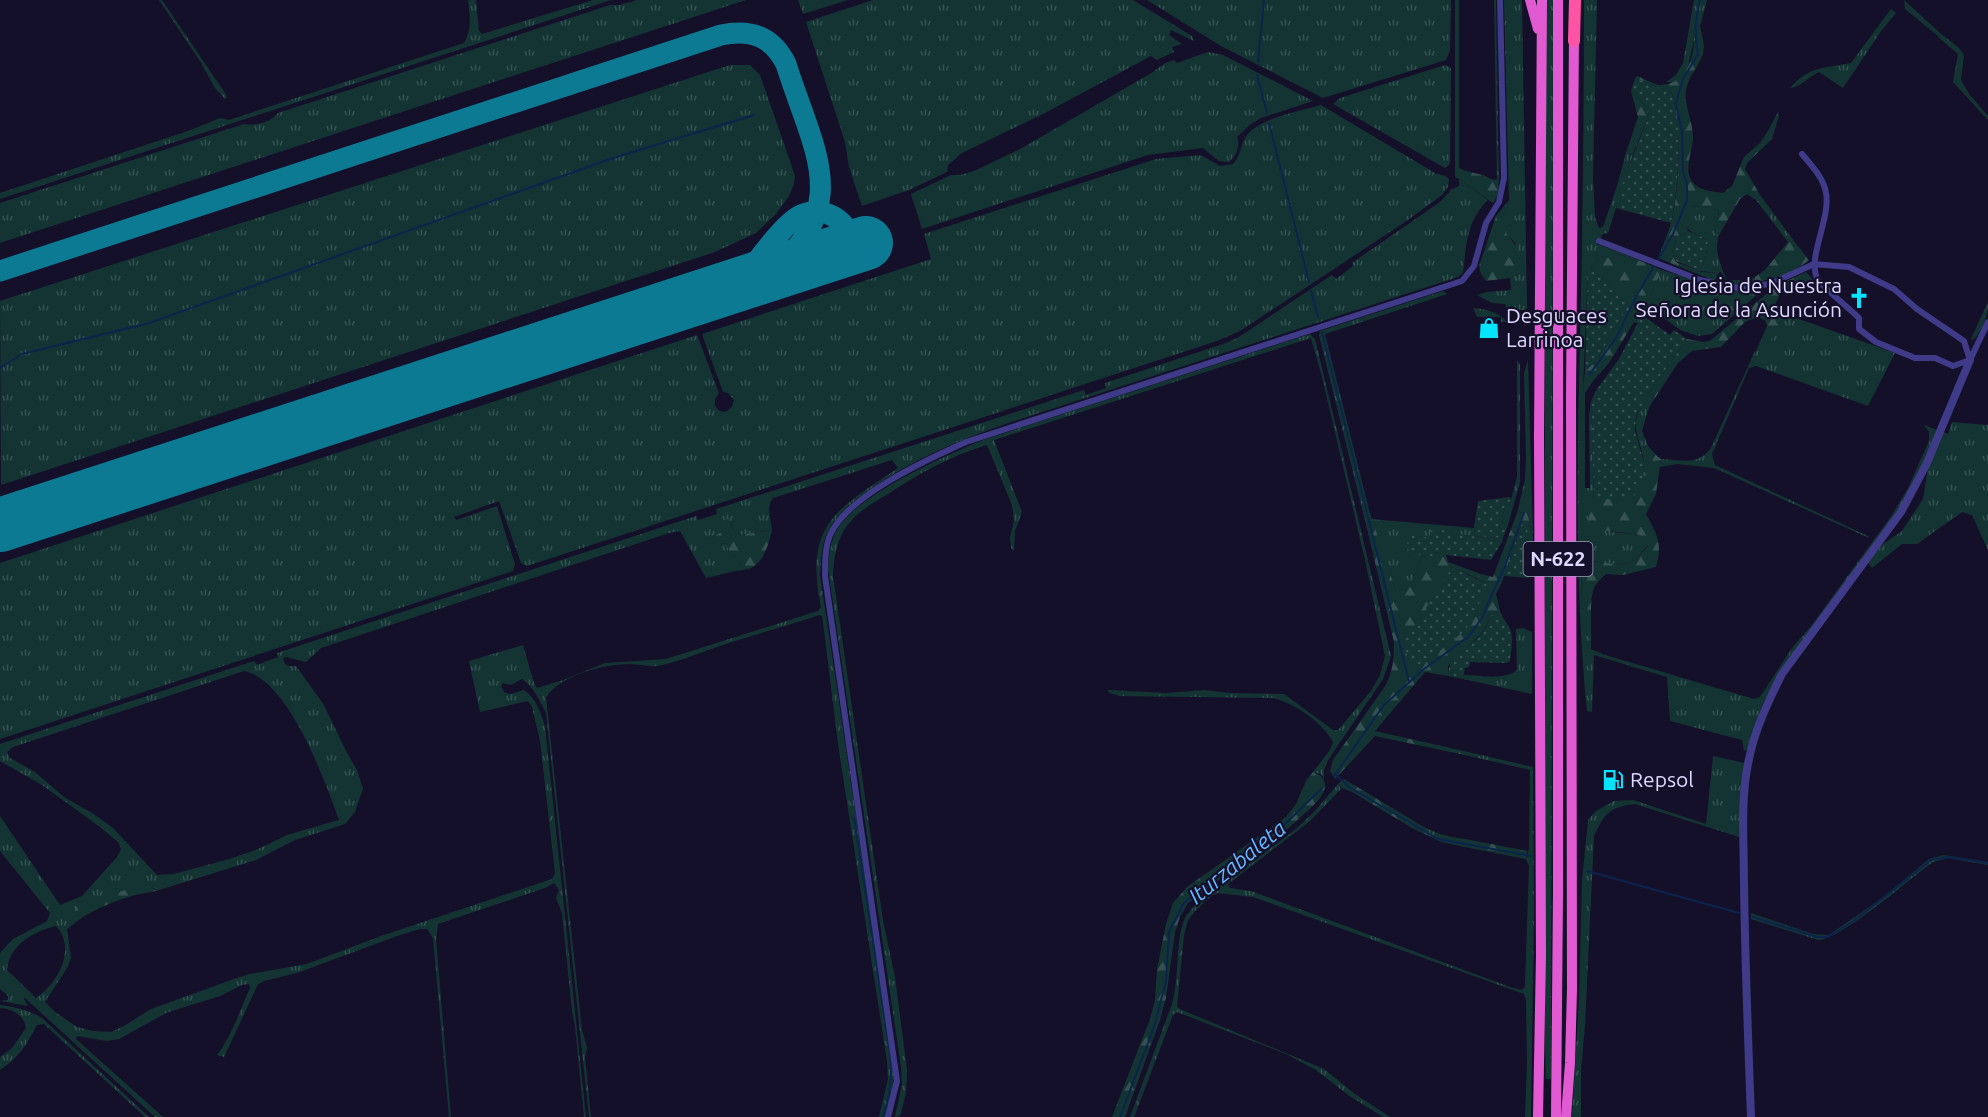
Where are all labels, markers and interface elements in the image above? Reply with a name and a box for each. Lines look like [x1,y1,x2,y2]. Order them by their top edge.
place label: Iglesia de Nuestra Señora de la Asunción [1636,273,1842,321]
church icon: Iglesia de Nuestra Señora de la Asunción [1847,286,1871,310]
place label: Desguaces Larrinoa [1506,303,1607,351]
shop icon: Desguaces Larrinoa [1477,316,1501,340]
road number: N-622 [1524,542,1592,576]
place label: Repsol [1630,767,1694,791]
fuel station icon: Repsol [1601,768,1625,792]
water label: Iturzabaleta [1183,815,1290,908]

